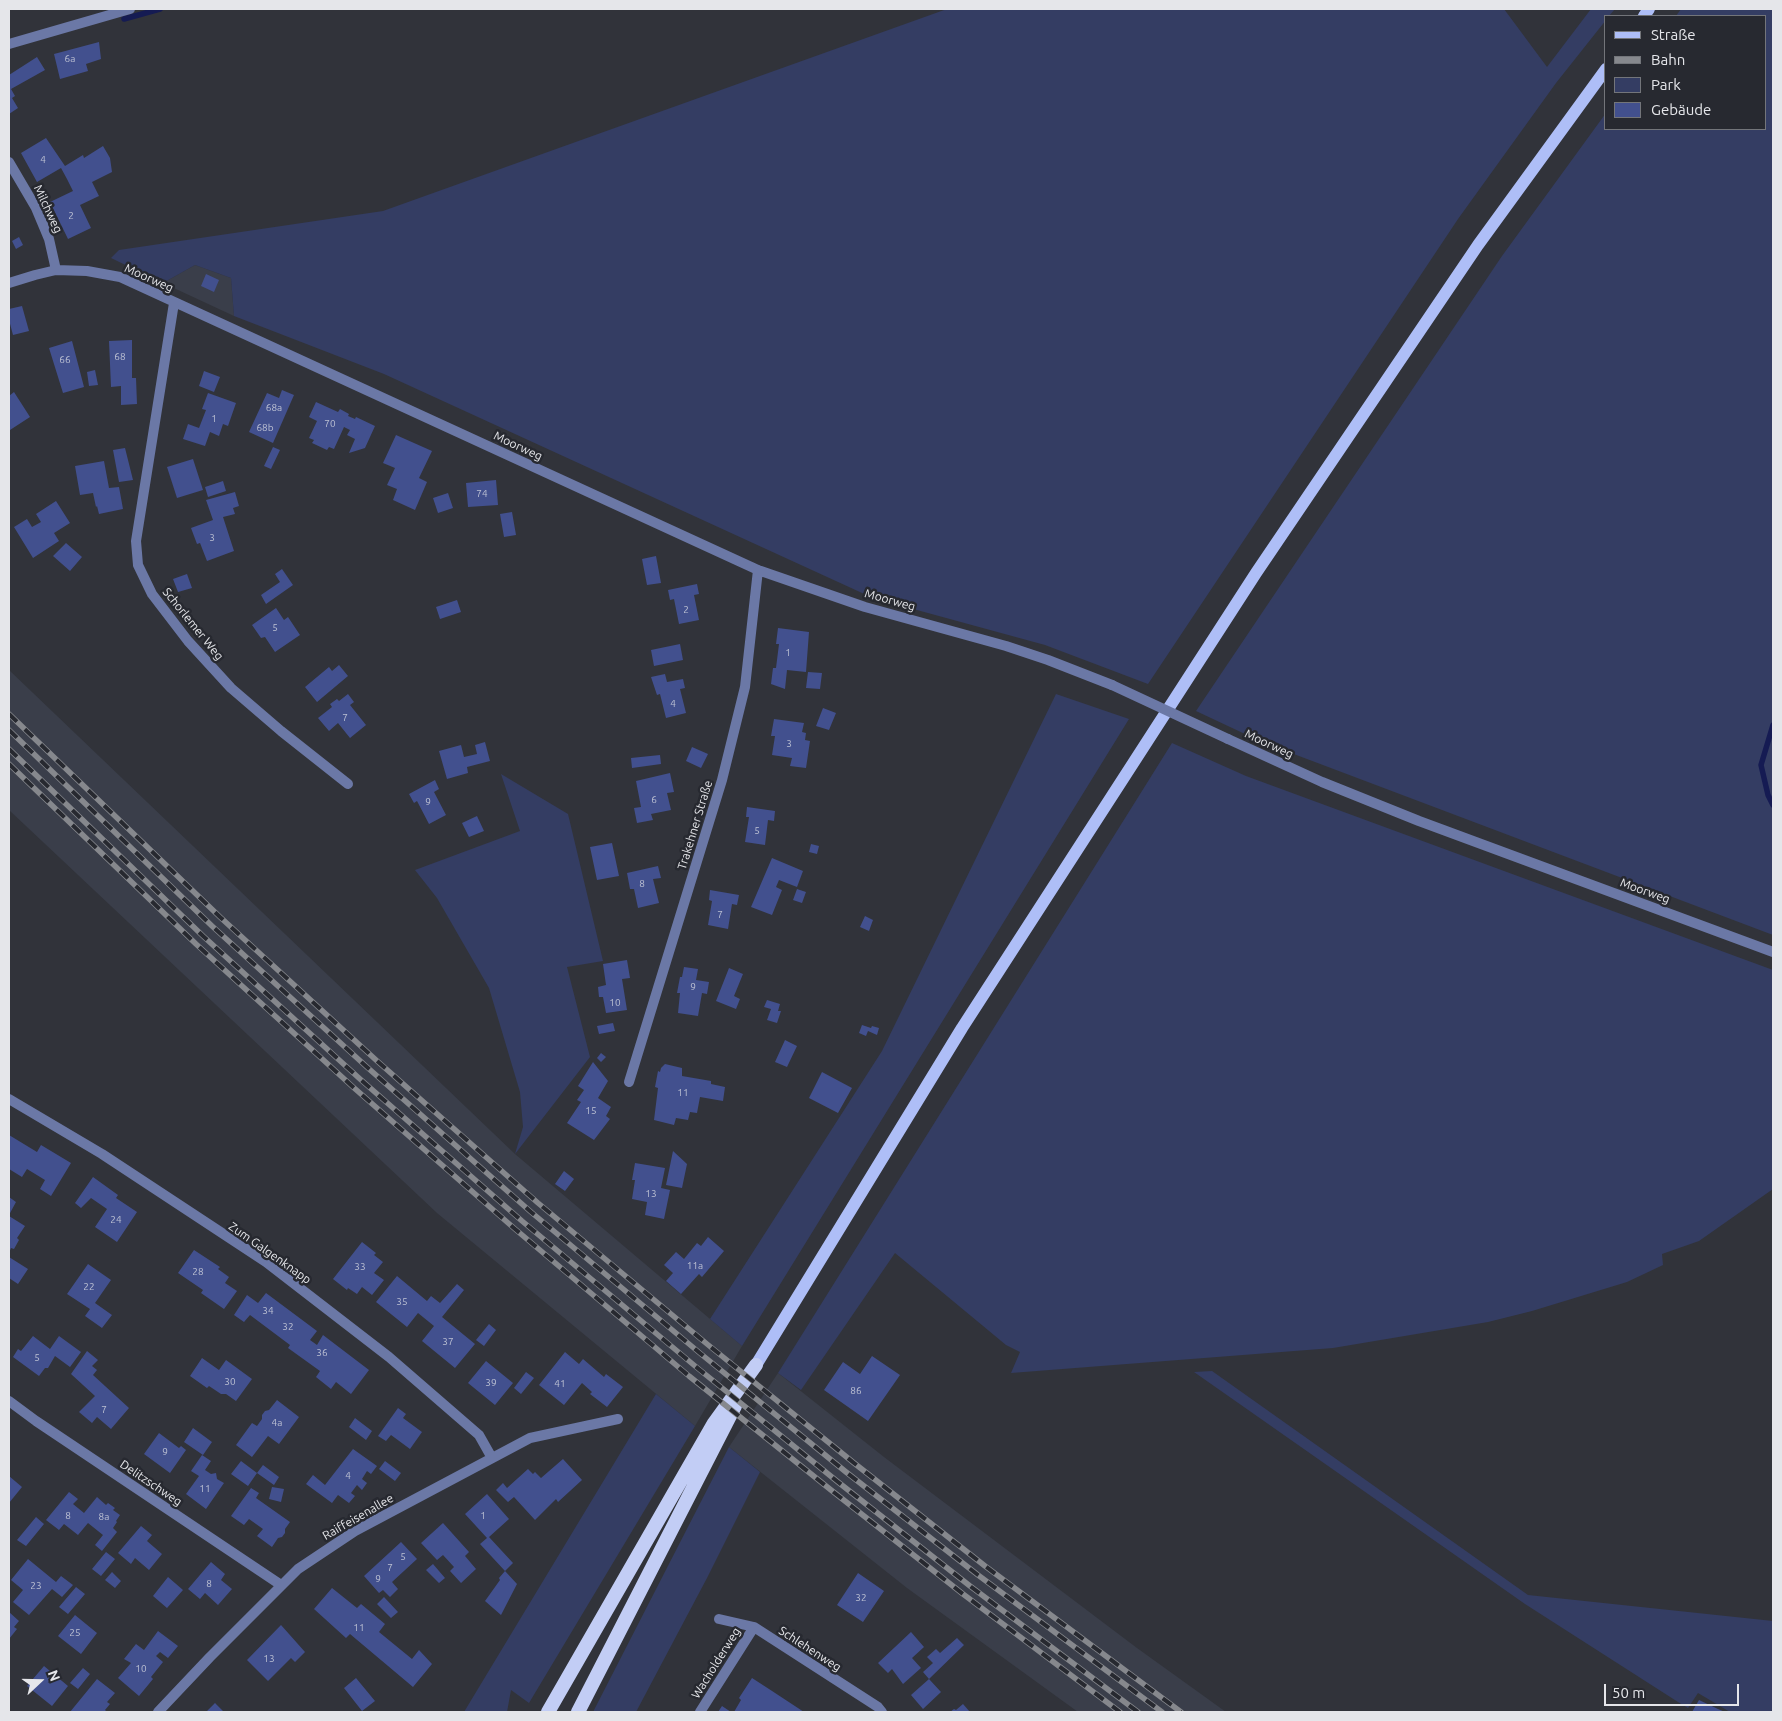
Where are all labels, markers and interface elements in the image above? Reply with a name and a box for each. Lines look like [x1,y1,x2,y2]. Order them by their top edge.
legend [1604,15,1767,130]
text: Straße [1651,26,1695,43]
text: Bahn [1651,51,1685,68]
house number: 6a [65,53,75,65]
text: Park [1651,76,1681,93]
text: Gebäude [1651,101,1711,118]
house number: 4 [40,154,46,166]
street label: Milchweg [31,183,65,235]
house number: 2 [68,210,74,222]
street label: Moorweg [122,261,176,295]
house number: 68 [114,351,126,363]
house number: 66 [59,354,71,366]
house number: 68a [266,402,282,414]
house number: 1 [211,413,217,425]
house number: 70 [324,418,336,430]
house number: 68b [256,422,274,434]
street label: Moorweg [491,428,545,464]
house number: 74 [476,488,488,500]
house number: 3 [209,532,215,544]
street label: Schorlemer Weg [159,585,227,663]
street label: Moorweg [863,586,917,614]
house number: 2 [683,604,689,616]
house number: 5 [272,622,278,634]
house number: 1 [785,647,791,659]
house number: 4 [670,698,676,710]
house number: 7 [342,712,348,724]
street label: Moorweg [1242,726,1296,762]
house number: 3 [786,738,792,750]
street label: Trakehner Straße [675,779,715,871]
house number: 6 [651,794,657,806]
house number: 9 [425,796,431,808]
house number: 5 [754,825,760,837]
street label: Moorweg [1618,875,1672,907]
house number: 8 [639,878,645,890]
house number: 7 [717,909,723,921]
house number: 9 [690,981,696,993]
house number: 10 [609,997,621,1009]
house number: 11 [677,1087,689,1099]
house number: 15 [585,1105,597,1117]
house number: 13 [645,1188,657,1200]
house number: 24 [110,1214,122,1226]
street label: Zum Galgenknapp [226,1219,314,1287]
house number: 11a [687,1260,703,1272]
house number: 33 [354,1261,366,1273]
house number: 28 [192,1266,204,1278]
house number: 22 [83,1281,95,1293]
house number: 35 [396,1296,408,1308]
house number: 34 [262,1305,274,1317]
house number: 32 [282,1321,294,1333]
house number: 37 [442,1336,454,1348]
house number: 36 [316,1347,328,1359]
house number: 5 [34,1352,40,1364]
house number: 30 [224,1376,236,1388]
house number: 39 [485,1377,497,1389]
house number: 41 [554,1378,566,1390]
house number: 86 [850,1385,862,1397]
house number: 7 [101,1404,107,1416]
house number: 4a [272,1417,282,1429]
house number: 9 [162,1446,168,1458]
street label: Delitzschweg [117,1457,185,1509]
house number: 4 [345,1470,351,1482]
house number: 11 [199,1483,211,1495]
street label: Raiffeisenallee [320,1491,396,1543]
house number: 8 [65,1510,71,1522]
house number: 1 [480,1510,486,1522]
house number: 8a [99,1511,109,1523]
house number: 5 [400,1551,406,1563]
house number: 7 [387,1562,393,1574]
house number: 9 [375,1573,381,1585]
house number: 8 [206,1578,212,1590]
house number: 23 [30,1580,42,1592]
house number: 32 [855,1592,867,1604]
house number: 11 [353,1622,365,1634]
street label: Schlehenweg [776,1623,844,1675]
street label: Wacholderweg [688,1625,744,1701]
house number: 25 [69,1627,81,1639]
house number: 13 [263,1653,275,1665]
north arrow [15,1656,65,1706]
house number: 10 [135,1663,147,1675]
text: N [45,1668,63,1683]
scale bar [1607,1674,1742,1706]
text: 50 m [1612,1684,1645,1701]

